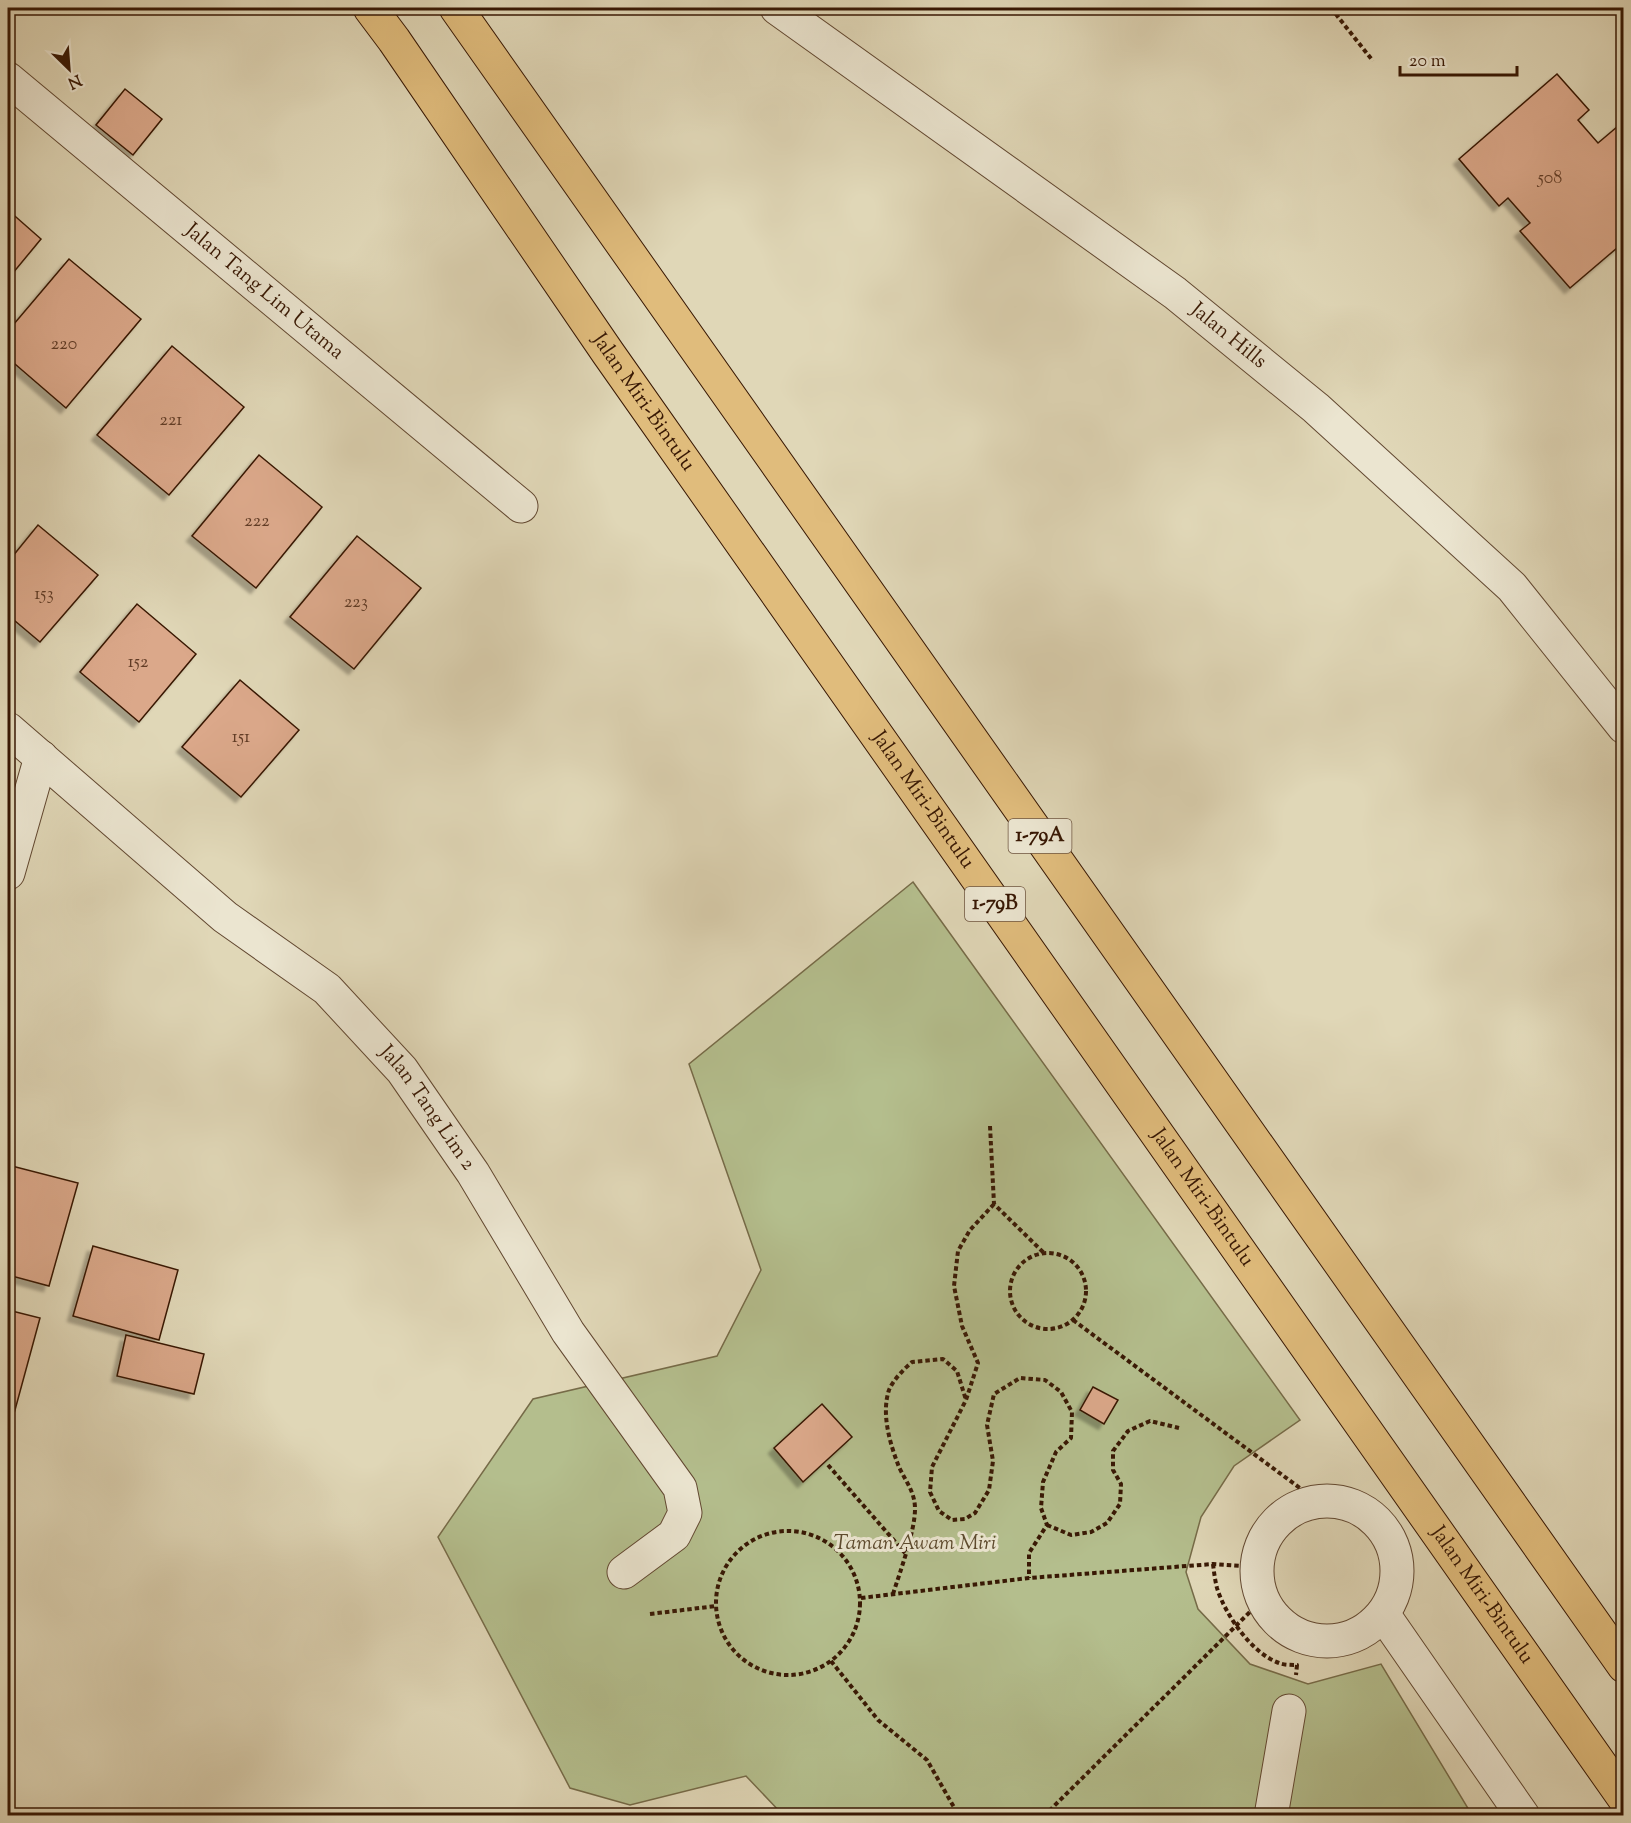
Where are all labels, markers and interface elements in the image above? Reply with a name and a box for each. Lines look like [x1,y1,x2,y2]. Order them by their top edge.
north arrow [39,39,99,99]
scale bar [1400,39,1517,77]
text: 20 m [1409,49,1446,75]
text: N [63,67,85,94]
house number: 508 [1537,166,1562,192]
street label: Jalan Tang Lim Utama [177,216,350,368]
street label: Jalan Hills [1183,295,1273,377]
street label: Jalan Miri-Bintulu [583,327,702,478]
house number: 220 [51,332,77,358]
house number: 221 [160,408,182,434]
house number: 222 [244,509,270,535]
house number: 153 [34,582,54,608]
house number: 223 [344,590,368,616]
house number: 152 [128,650,149,676]
street label: Jalan Miri-Bintulu [863,724,982,876]
house number: 151 [232,725,250,751]
road number: 1-79A [1008,819,1072,853]
road number: 1-79B [965,887,1025,921]
street label: Jalan Tang Lim 2 [371,1038,482,1177]
street label: Jalan Miri-Bintulu [1142,1122,1261,1273]
street label: Jalan Miri-Bintulu [1422,1519,1541,1671]
park label: Taman Awam Miri [834,1529,996,1559]

